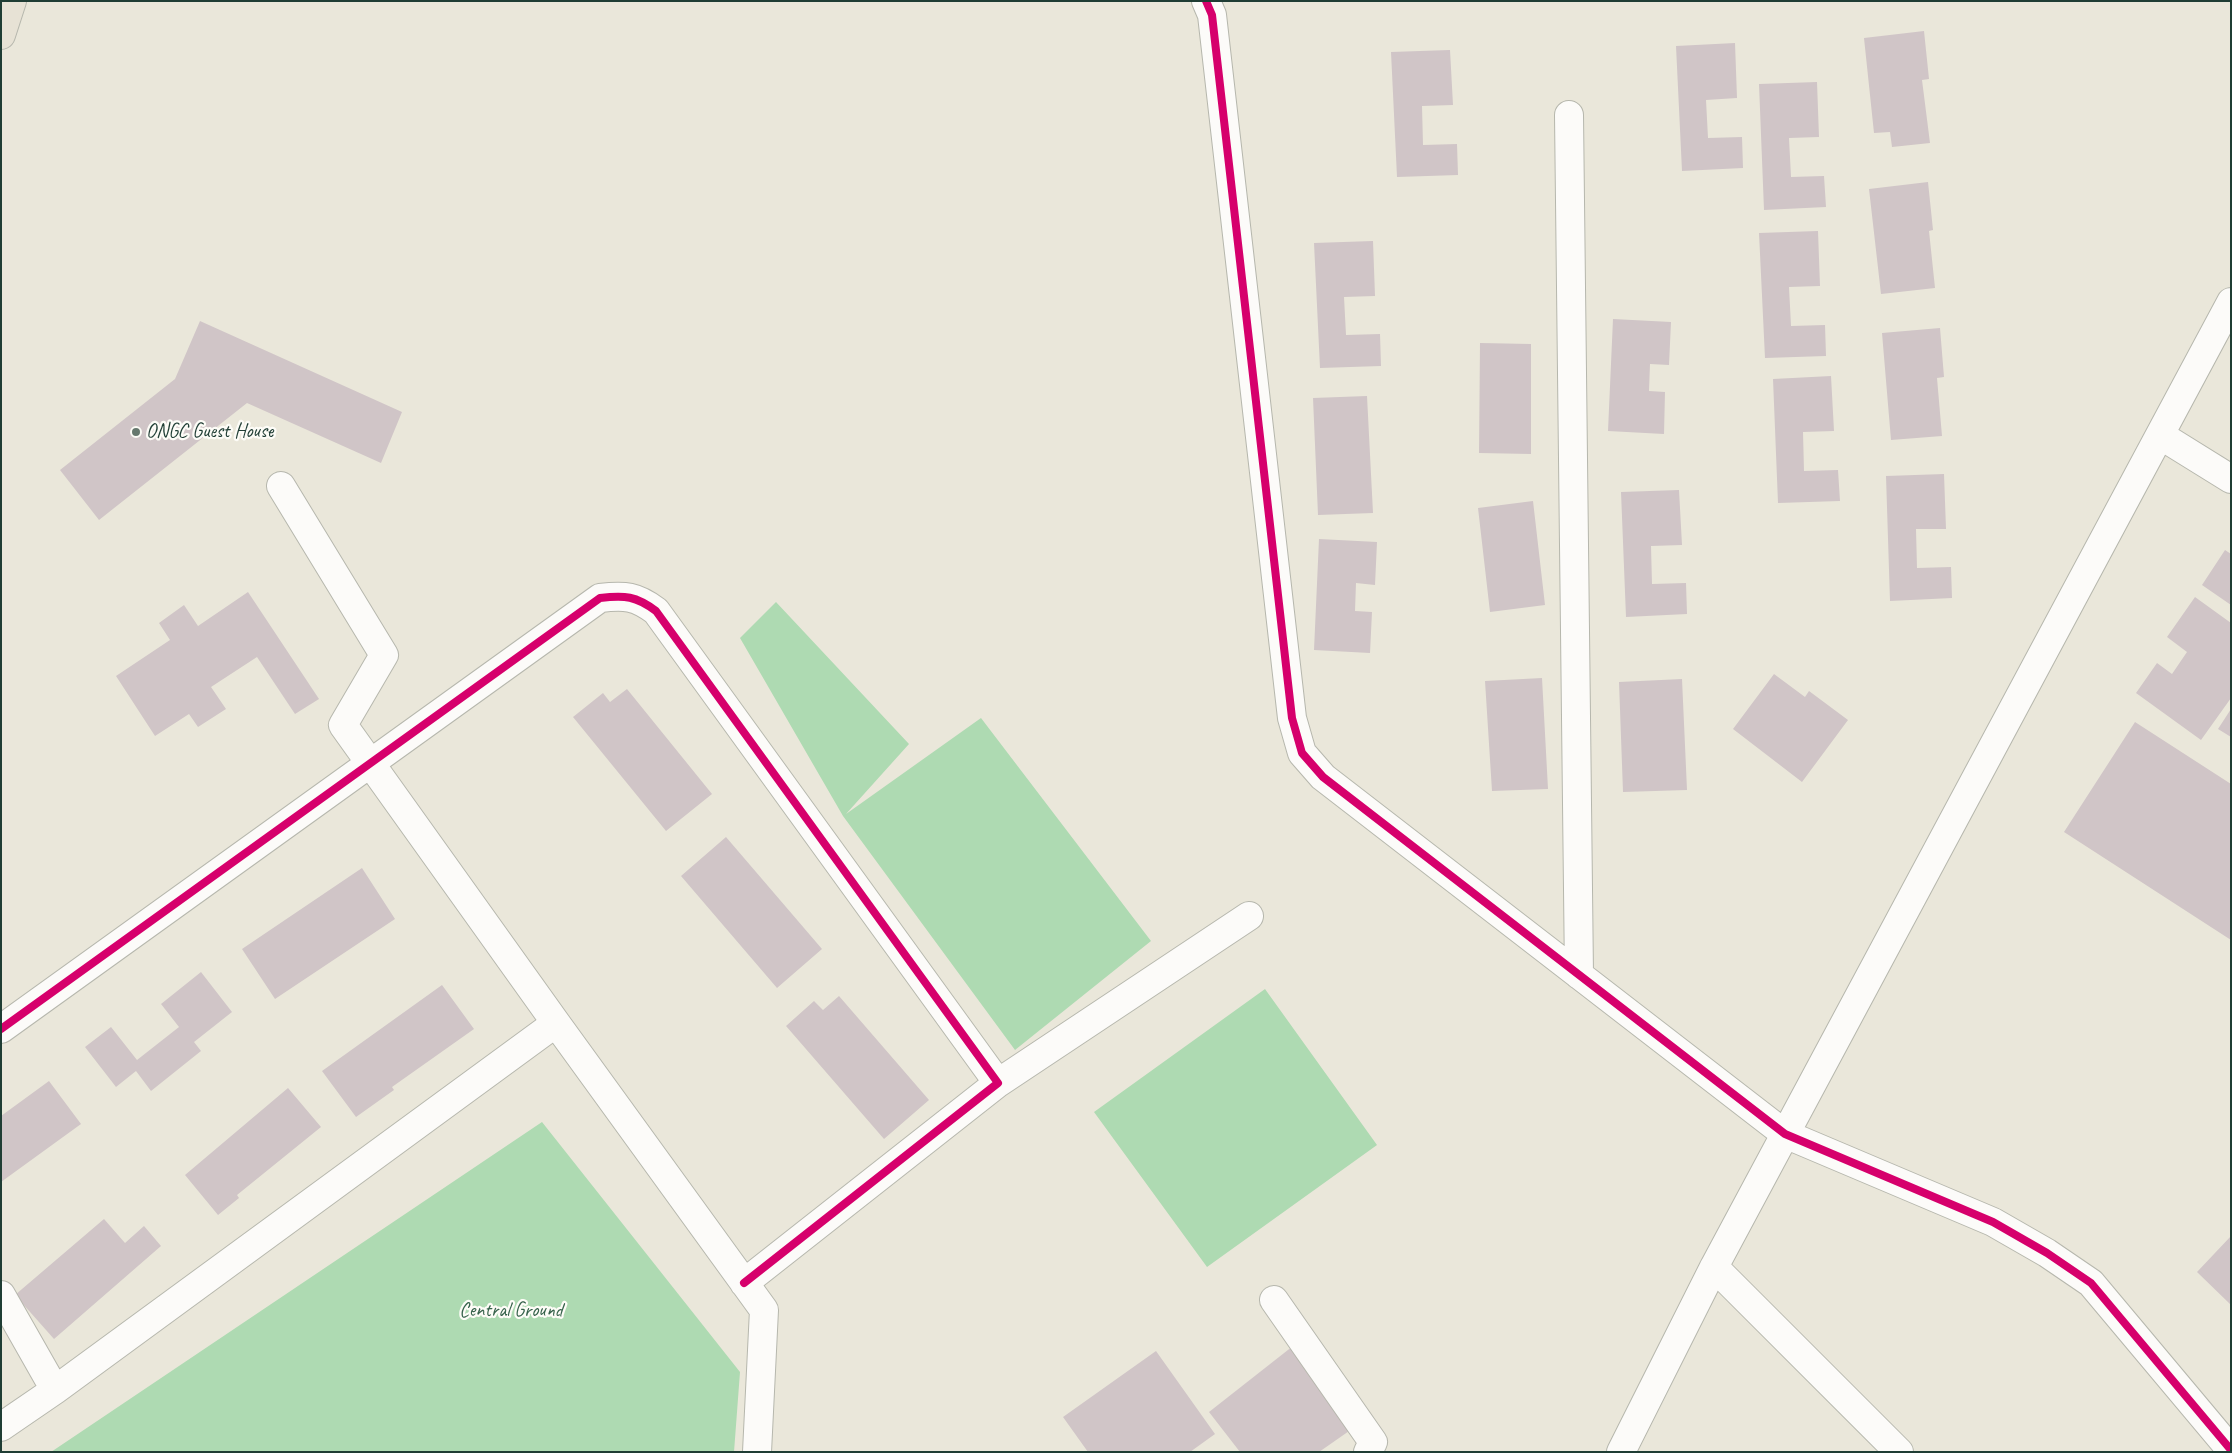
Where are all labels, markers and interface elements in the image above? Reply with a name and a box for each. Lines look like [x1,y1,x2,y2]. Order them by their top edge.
place label: ONGC Guest House [146,420,273,444]
marker: ONGC Guest House [130,426,142,438]
park label: Central Ground [459,1299,563,1323]

